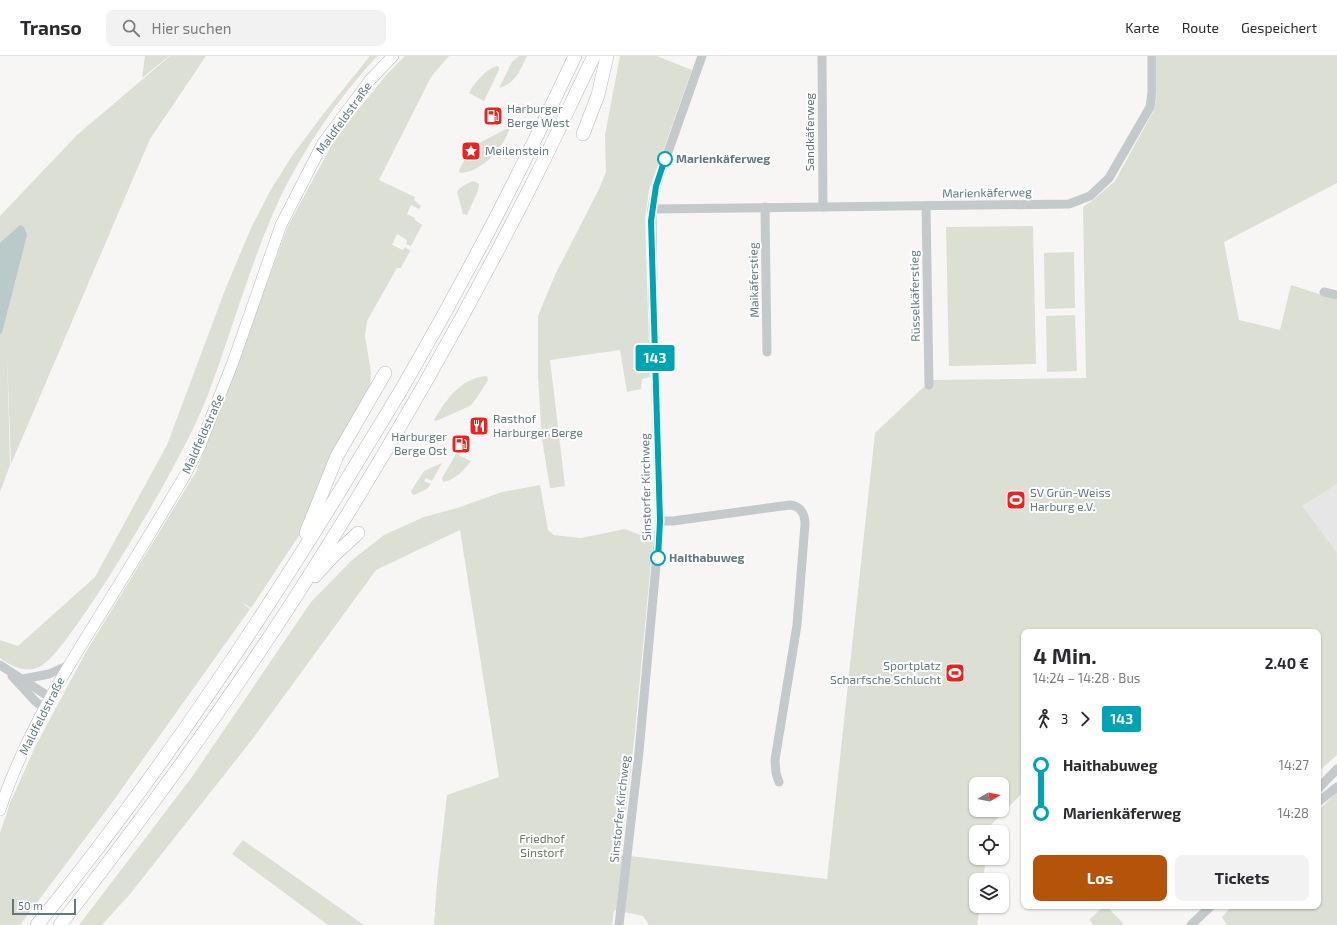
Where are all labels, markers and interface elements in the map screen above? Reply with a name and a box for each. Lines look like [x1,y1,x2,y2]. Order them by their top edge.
search box [106,10,386,46]
text: Transo [20,16,82,39]
icon: search [120,17,142,39]
text: Hier suchen [152,19,231,37]
text: Karte [1125,19,1160,36]
text: Route [1182,19,1219,36]
text: Gespeichert [1241,19,1317,36]
street label: Maldfeldstraße [312,79,374,156]
street label: Sandkäferweg [802,92,816,171]
place label: Harburger Berge West [507,101,570,129]
fuel station icon: Harburger Berge West [482,105,504,127]
place icon: Meilenstein [460,140,482,162]
place label: Meilenstein [485,143,549,157]
marker: Marienkäferweg [657,151,673,167]
place label: Marienkäferweg [676,151,770,165]
street label: Marienkäferweg [942,184,1032,200]
street label: Maikäferstieg [745,242,761,318]
street label: Rüsselkäferstieg [906,250,922,342]
line badge: 143 [632,345,678,371]
text: 143 [644,349,666,366]
street label: Maldfeldstraße [178,392,226,476]
place label: Rasthof Harburger Berge [493,411,583,439]
restaurant icon: Rasthof Harburger Berge [468,415,490,437]
place label: Harburger Berge Ost [391,429,447,457]
fuel station icon: Harburger Berge Ost [450,433,472,455]
street label: Sinstorfer Kirchweg [637,433,653,541]
place label: SV Grün-Weiss Harburg e.V. [1030,485,1111,513]
sports icon: SV Grün-Weiss Harburg e.V. [1005,489,1027,511]
marker: Haithabuweg [650,550,666,566]
place label: Haithabuweg [669,550,745,564]
text: 4 Min. [1033,642,1097,668]
text: 2.40 € [1265,654,1309,672]
place label: Sportplatz Scharfsche Schlucht [830,658,941,686]
sports icon: Sportplatz Scharfsche Schlucht [944,662,966,684]
text: 14:24 – 14:28 · Bus [1033,670,1140,686]
street label: Maldfeldstraße [15,674,67,757]
icon: walk [1033,708,1055,730]
icon: forward [1074,708,1096,730]
text: 143 [1110,710,1133,727]
text: 3 [1061,711,1068,727]
street label: Sinstorfer Kirchweg [606,754,632,863]
text: Haithabuweg [1063,756,1157,774]
text: 14:27 [1279,757,1309,773]
north arrow [969,777,1009,817]
map controls [969,777,1009,913]
text: Marienkäferweg [1063,804,1181,822]
text: 14:28 [1278,805,1309,821]
button: locate [969,825,1009,865]
park label: Friedhof Sinstorf [519,831,565,859]
button: Los [1033,855,1167,901]
button: Tickets [1175,855,1309,901]
button: layers [969,873,1009,913]
scale bar [12,897,76,916]
text: 50 m [18,899,43,912]

